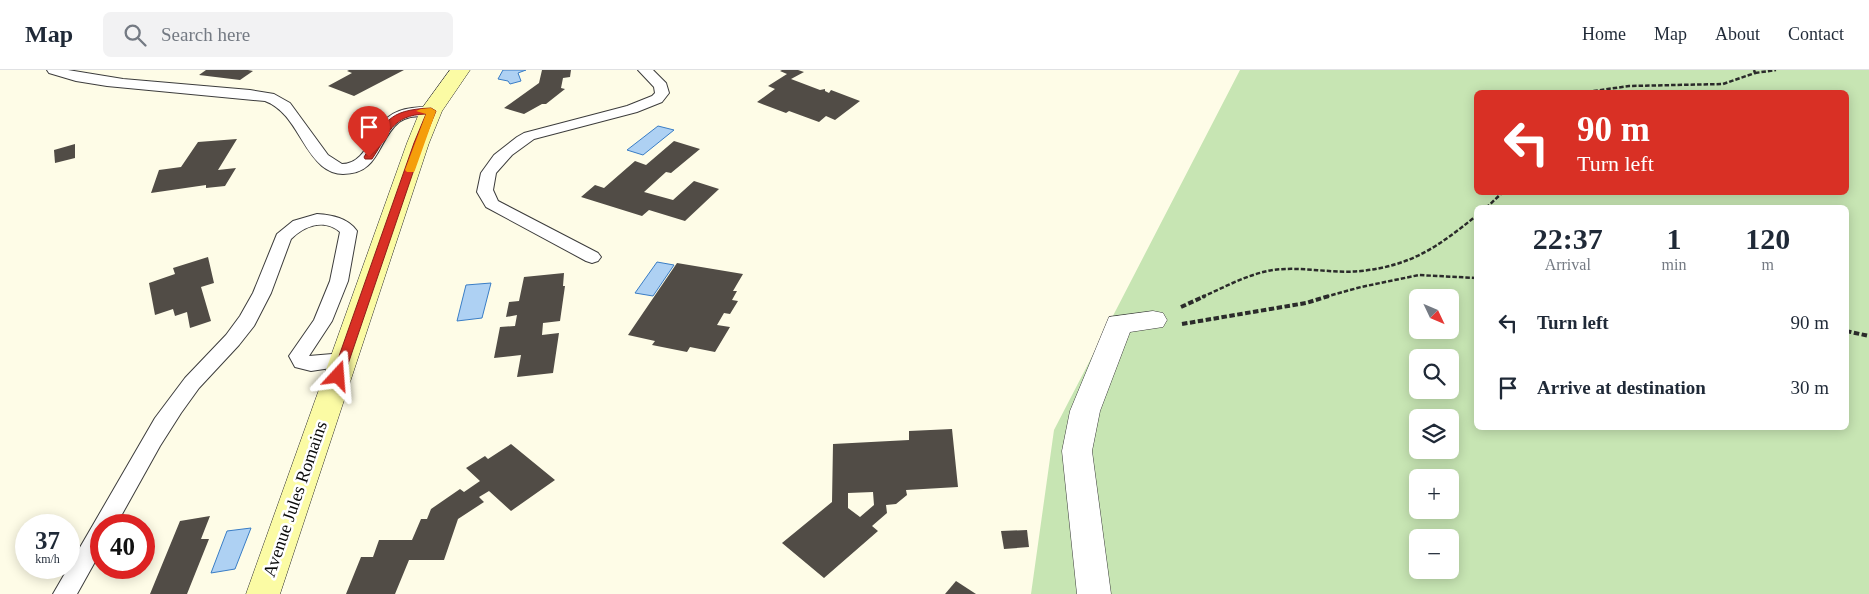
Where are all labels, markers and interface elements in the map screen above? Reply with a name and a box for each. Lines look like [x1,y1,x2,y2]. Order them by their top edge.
search box [103,12,453,57]
text: Map [25,21,73,47]
icon: search [121,21,149,49]
text: Search here [161,24,250,45]
text: Home [1582,24,1626,44]
text: Map [1654,24,1687,44]
text: About [1715,24,1760,44]
text: Contact [1788,24,1844,44]
pin [348,106,390,157]
icon: left [1494,110,1559,175]
text: 90 m [1577,110,1650,149]
icon: arrive [355,113,383,141]
text: Turn left [1577,151,1654,176]
text: 22:37 [1533,222,1603,255]
text: 1 [1666,222,1681,255]
text: 120 [1745,222,1790,255]
text: Arrival [1545,256,1591,273]
text: min [1662,256,1686,273]
text: m [1761,256,1774,273]
north arrow [1409,289,1459,339]
map controls [1409,289,1459,579]
icon: left [1494,309,1522,337]
text: Turn left [1537,312,1609,333]
text: 90 m [1790,312,1829,333]
position arrow [311,349,363,401]
button: search [1409,349,1459,399]
icon: arrive [1494,374,1522,402]
text: Arrive at destination [1537,377,1706,398]
text: 30 m [1790,377,1829,398]
button: layers [1409,409,1459,459]
street label: Avenue Jules Romains [259,418,331,580]
button: + [1409,469,1459,519]
speed limit sign: 40 [90,514,155,579]
text: 37 [35,527,60,554]
button: − [1409,529,1459,579]
text: km/h [35,552,60,566]

